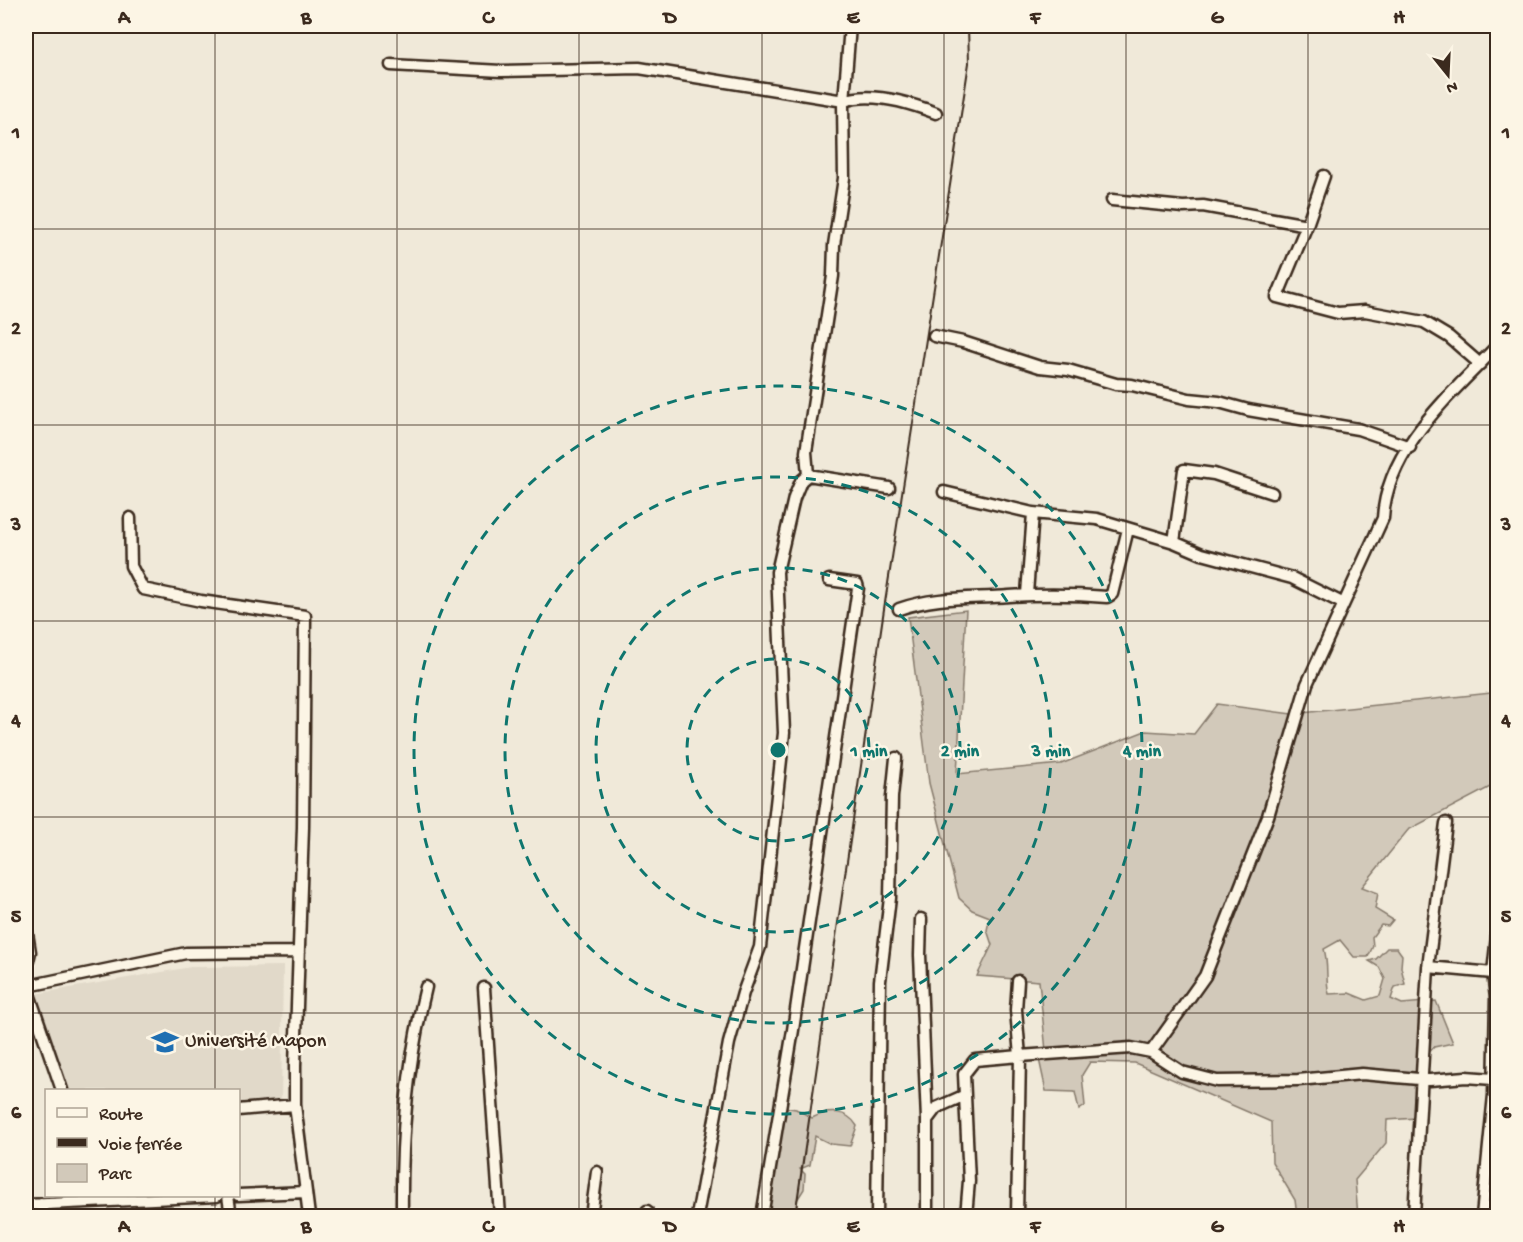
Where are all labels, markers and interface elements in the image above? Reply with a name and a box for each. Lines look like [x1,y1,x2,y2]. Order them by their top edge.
text: A [117,8,132,31]
text: B [300,8,312,31]
text: C [482,8,496,31]
text: D [661,8,677,31]
text: E [847,8,861,31]
text: F [1029,8,1042,31]
text: G [1211,8,1225,31]
text: H [1393,8,1405,31]
north arrow [1418,45,1478,105]
text: N [1443,75,1459,97]
text: 1 [11,123,20,146]
text: 1 [1501,123,1510,146]
text: 2 [11,319,21,342]
text: 2 [1501,319,1511,342]
text: 3 [10,515,21,538]
text: 3 [1500,515,1511,538]
text: 4 [10,711,21,734]
text: 4 [1500,711,1511,734]
centre of rings [768,740,788,760]
text: 1 min [850,742,888,763]
text: 2 min [941,742,980,763]
text: 3 min [1031,742,1071,763]
text: 4 min [1122,742,1161,763]
text: 5 [11,907,22,930]
text: 5 [1501,907,1512,930]
school or university icon: Université Mapon [150,1027,180,1057]
place label: Université Mapon [185,1031,327,1054]
legend [45,1089,240,1197]
text: 6 [11,1103,22,1126]
text: 6 [1501,1103,1512,1126]
text: Route [99,1105,144,1126]
text: Voie ferrée [98,1135,183,1156]
text: Parc [98,1165,132,1186]
text: A [117,1217,132,1240]
text: B [300,1217,312,1240]
text: C [482,1217,496,1240]
text: D [661,1217,677,1240]
text: E [847,1217,861,1240]
text: F [1029,1217,1042,1240]
text: G [1211,1217,1225,1240]
text: H [1393,1217,1405,1240]

